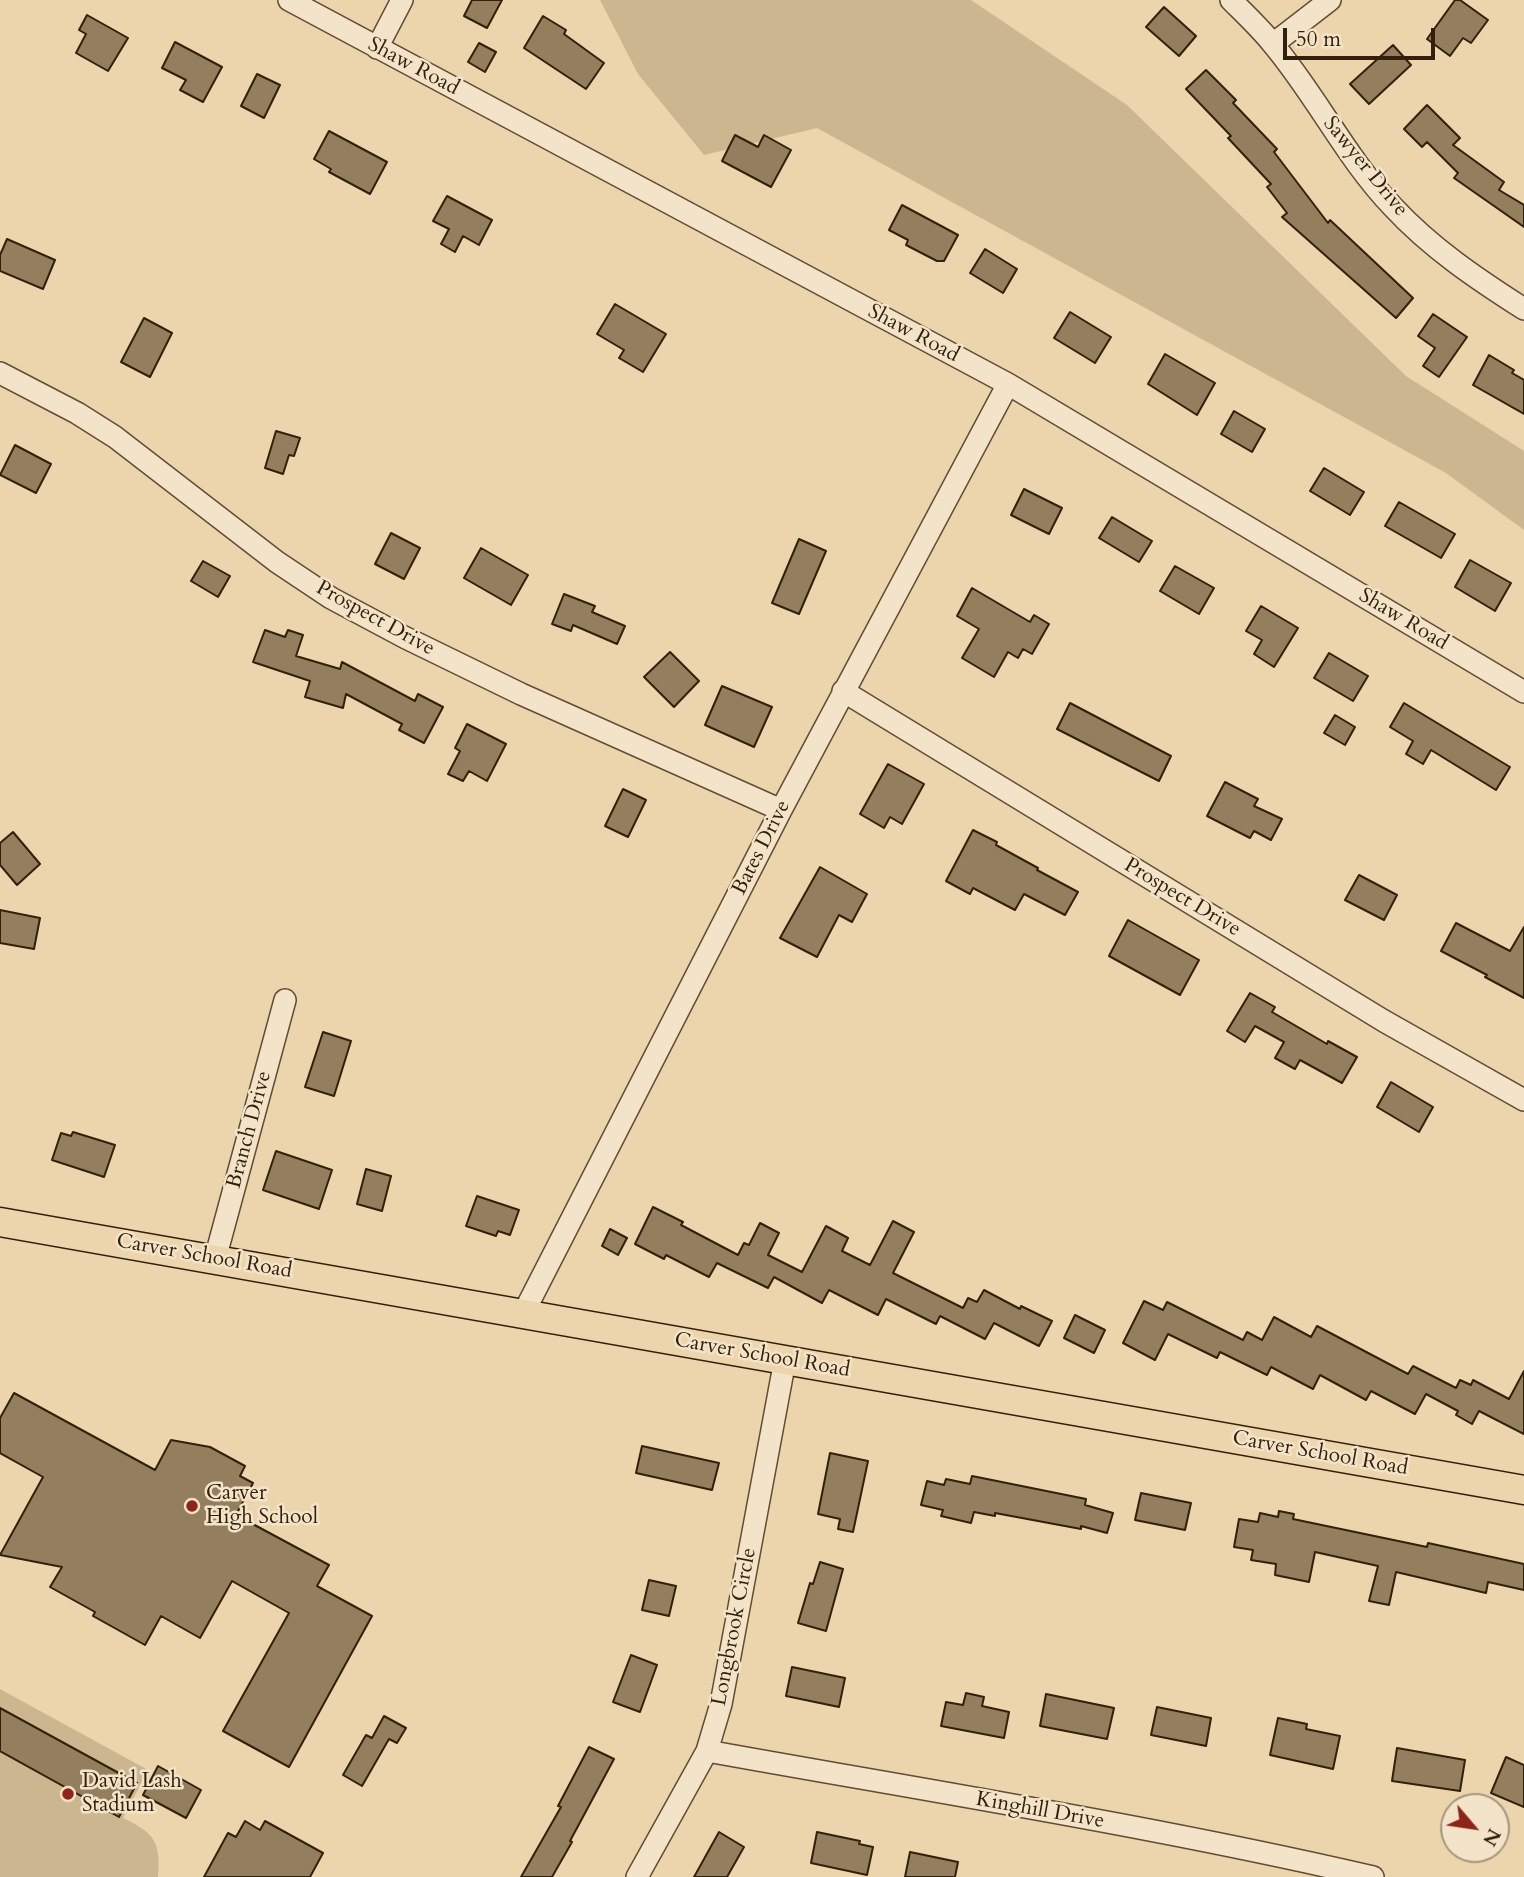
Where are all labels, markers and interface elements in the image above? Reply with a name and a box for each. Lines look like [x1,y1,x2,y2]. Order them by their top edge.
scale bar [1286,14,1438,58]
text: 50 m [1296,25,1341,54]
street label: Shaw Road [363,32,463,102]
street label: Sawyer Drive [1317,112,1413,222]
street label: Shaw Road [863,299,963,369]
street label: Prospect Drive [311,576,439,662]
street label: Shaw Road [1354,584,1452,656]
street label: Bates Drive [727,796,797,900]
street label: Prospect Drive [1119,853,1245,943]
street label: Branch Drive [222,1069,278,1191]
street label: Carver School Road [114,1229,294,1285]
street label: Carver School Road [672,1328,852,1384]
street label: Carver School Road [1230,1426,1410,1482]
place label: Carver High School [206,1481,318,1531]
marker: Carver High School [184,1498,200,1514]
street label: Longbrook Circle [707,1546,763,1708]
place label: David Lash Stadium [82,1769,182,1819]
marker: David Lash Stadium [60,1786,76,1802]
street label: Kinghill Drive [974,1787,1106,1835]
north arrow [1440,1793,1510,1863]
text: N [1476,1824,1507,1851]

